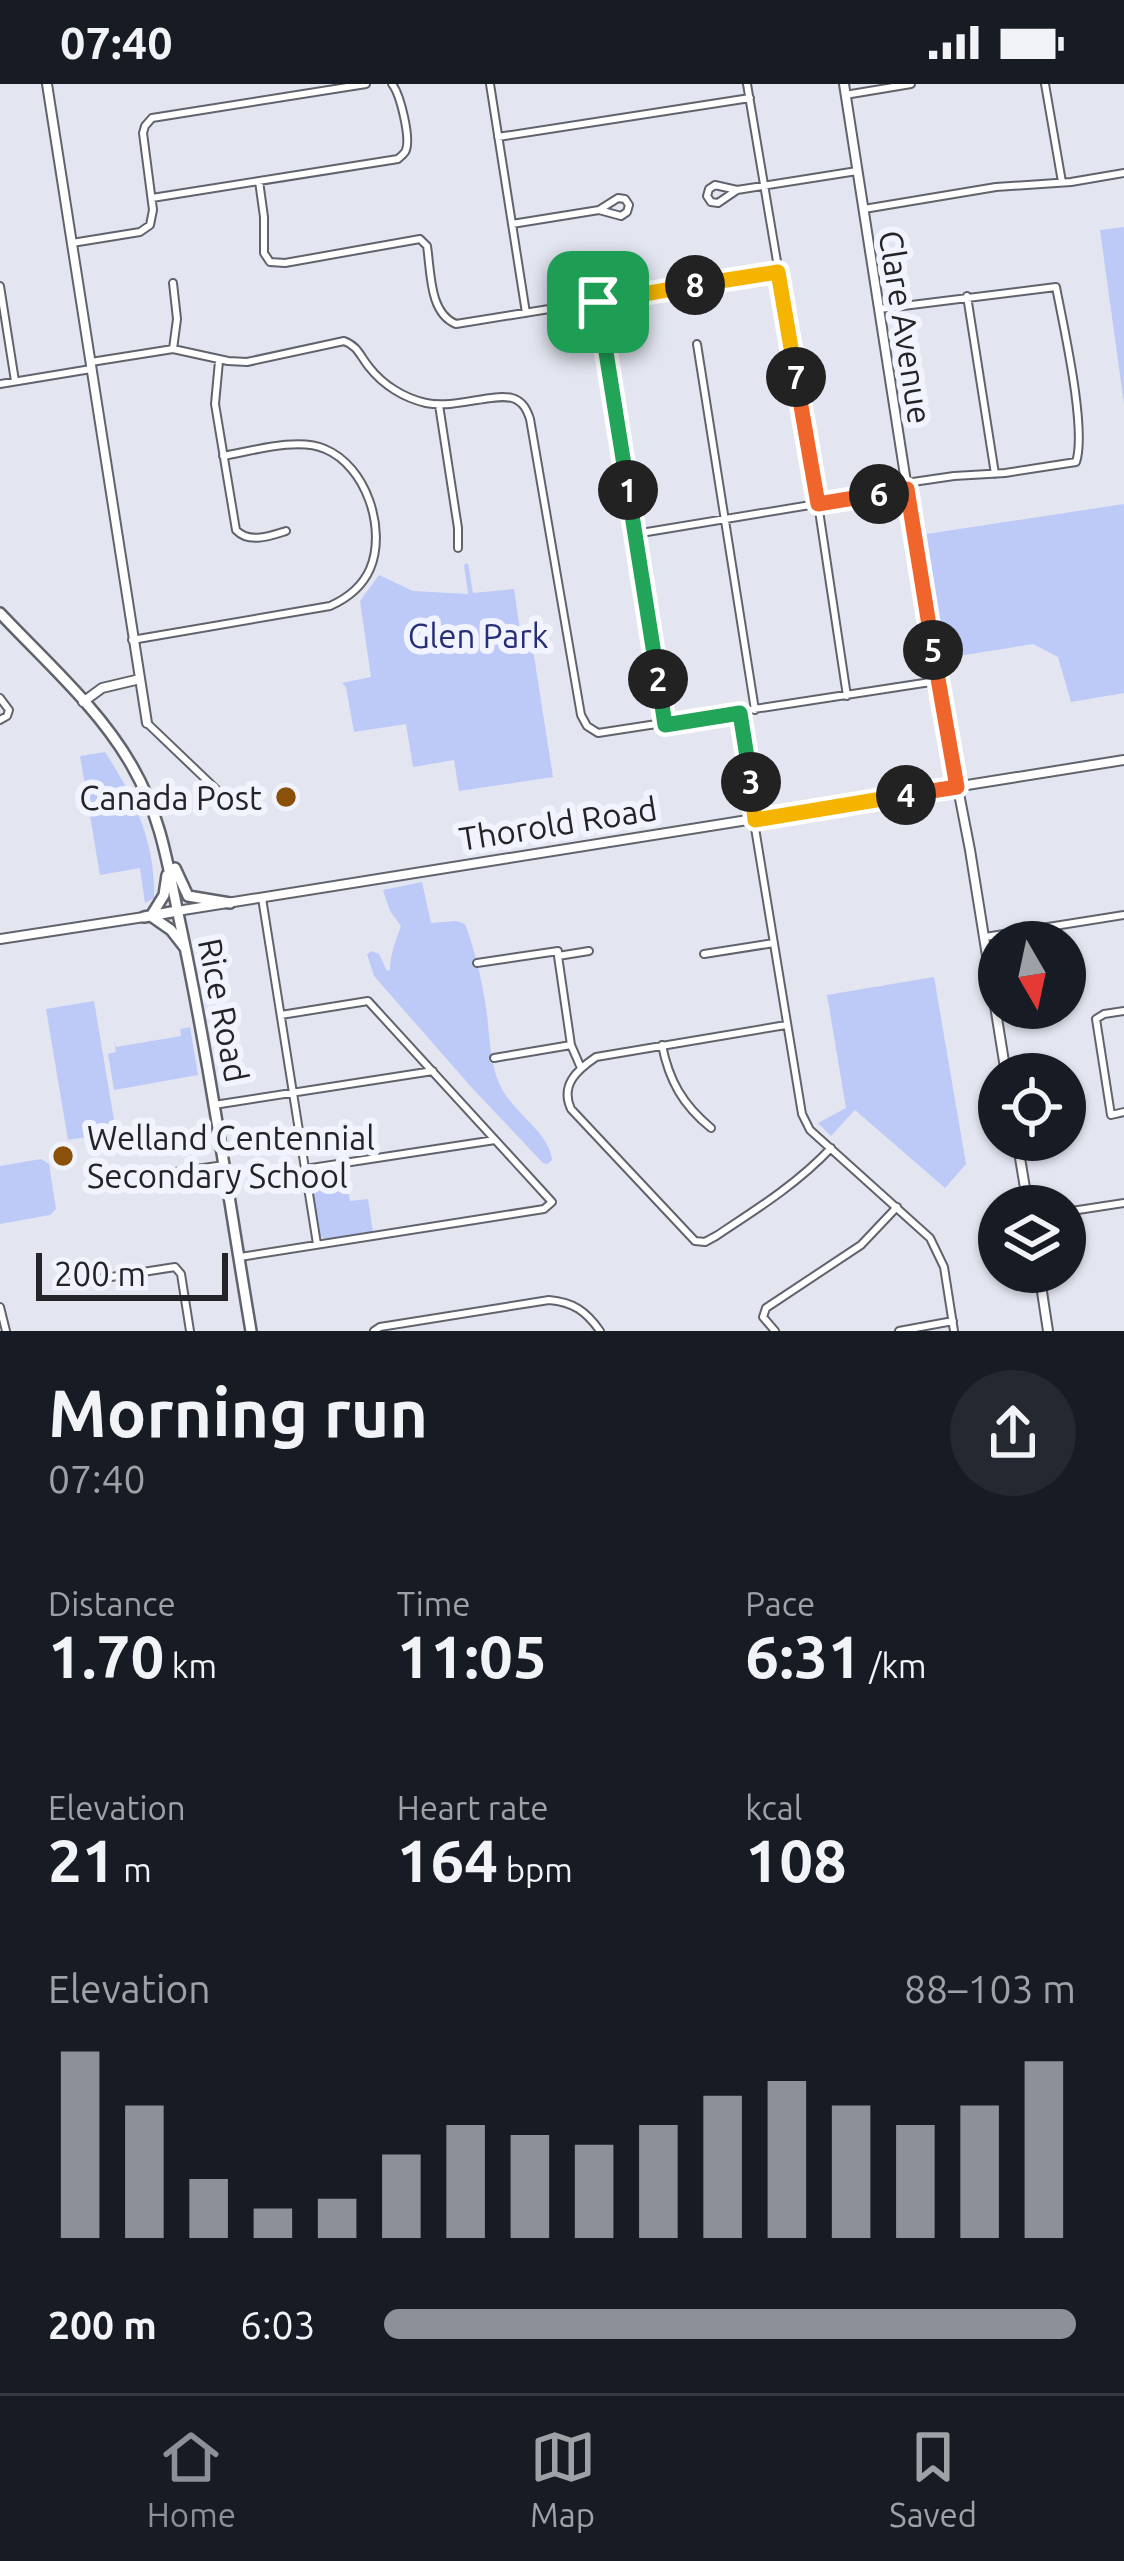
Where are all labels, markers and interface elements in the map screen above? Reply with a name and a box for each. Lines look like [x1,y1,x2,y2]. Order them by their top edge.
text: 07:40 [60,17,173,68]
street label: Clare Avenue [872,228,940,426]
pin [547,251,649,353]
pin: 8 [665,255,725,315]
text: 8 [686,266,704,303]
icon: arrive [565,269,631,335]
pin: 7 [766,347,826,407]
text: 7 [787,358,805,395]
pin: 1 [598,460,658,520]
pin: 6 [849,464,909,524]
text: 1 [619,471,637,508]
text: 6 [870,475,888,512]
park label: Glen Park [408,617,549,654]
pin: 5 [903,620,963,680]
text: 5 [924,631,942,668]
pin: 2 [628,649,688,709]
text: 2 [649,660,667,697]
pin: 3 [721,752,781,812]
text: 3 [742,763,760,800]
pin: 4 [876,765,936,825]
text: 4 [897,776,915,813]
place label: Canada Post [79,779,262,816]
marker: Canada Post [273,784,299,810]
street label: Thorold Road [456,789,660,857]
north arrow [978,921,1086,1029]
map controls [978,921,1086,1293]
street label: Rice Road [192,935,256,1085]
button: locate [978,1053,1086,1161]
place label: Welland Centennial Secondary School [87,1119,375,1194]
marker: Welland Centennial Secondary School [50,1143,76,1169]
button: layers [978,1185,1086,1293]
scale bar [36,1247,228,1300]
text: 200 m [54,1255,146,1292]
button: share [950,1370,1076,1496]
text: Morning run [48,1375,428,1449]
text: 07:40 [48,1457,146,1500]
text: Distance [48,1585,176,1622]
text: Time [397,1585,470,1622]
text: Pace [745,1585,815,1622]
text: 1.70 [48,1622,164,1689]
text: 11:05 [397,1622,547,1689]
text: 6:31 [745,1622,862,1689]
text: km [164,1647,217,1684]
text: /km [862,1647,927,1684]
text: Elevation [48,1789,186,1826]
text: Heart rate [397,1789,548,1826]
text: kcal [745,1789,802,1826]
text: 21 [48,1826,116,1893]
text: 164 [397,1826,498,1893]
text: 108 [745,1826,847,1893]
text: m [116,1851,152,1888]
text: bpm [498,1851,573,1888]
text: Elevation [48,1967,211,2010]
text: 88–103 m [904,1967,1076,2010]
text: 200 m [48,2303,157,2346]
text: 6:03 [240,2303,316,2346]
tab: Home [147,2424,236,2533]
tab: Map [530,2424,596,2533]
tab: Saved [889,2424,977,2533]

